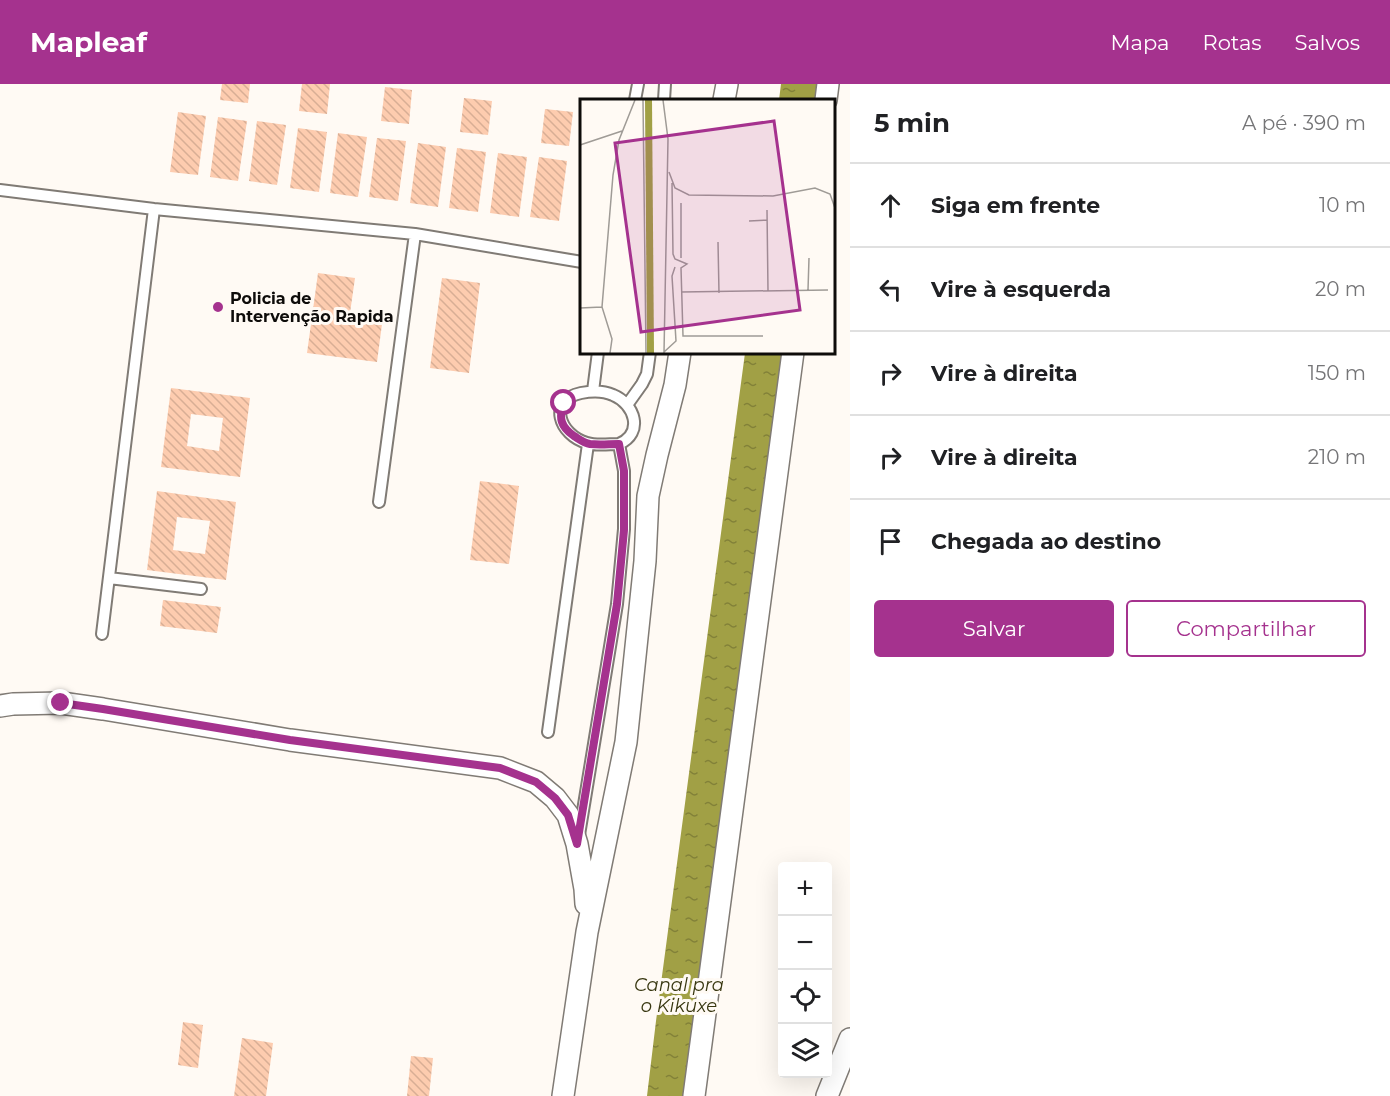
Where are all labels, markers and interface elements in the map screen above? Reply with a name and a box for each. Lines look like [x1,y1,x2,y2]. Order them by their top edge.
text: Mapleaf [30,25,147,59]
text: Mapa [1110,30,1169,55]
text: Rotas [1202,30,1262,55]
text: Salvos [1295,30,1360,55]
inset map [580,99,835,354]
text: 5 min [874,107,950,139]
text: A pé · 390 m [1242,111,1366,135]
icon: ahead [874,189,907,222]
text: Siga em frente [931,192,1100,219]
text: 10 m [1319,193,1366,217]
icon: left [874,273,907,306]
text: Vire à esquerda [931,276,1111,303]
text: 20 m [1315,277,1366,301]
place label: Policia de Intervenção Rapida [230,289,394,327]
marker: Policia de Intervenção Rapida [211,300,225,314]
icon: right [874,357,907,390]
text: Vire à direita [931,360,1078,387]
text: 150 m [1308,361,1366,385]
route start [550,389,576,415]
icon: right [874,441,907,474]
text: Vire à direita [931,444,1078,471]
text: 210 m [1308,445,1366,469]
icon: arrive [874,525,907,558]
text: Chegada ao destino [931,528,1161,555]
button: Salvar [874,600,1114,657]
button: Compartilhar [1126,600,1366,657]
route end [47,689,73,715]
map controls [778,862,832,1078]
button: + [778,862,832,916]
button: − [778,916,832,970]
button: locate [778,970,832,1024]
water label: Canal pra o Kikuxe [634,974,724,1017]
button: layers [778,1024,832,1078]

